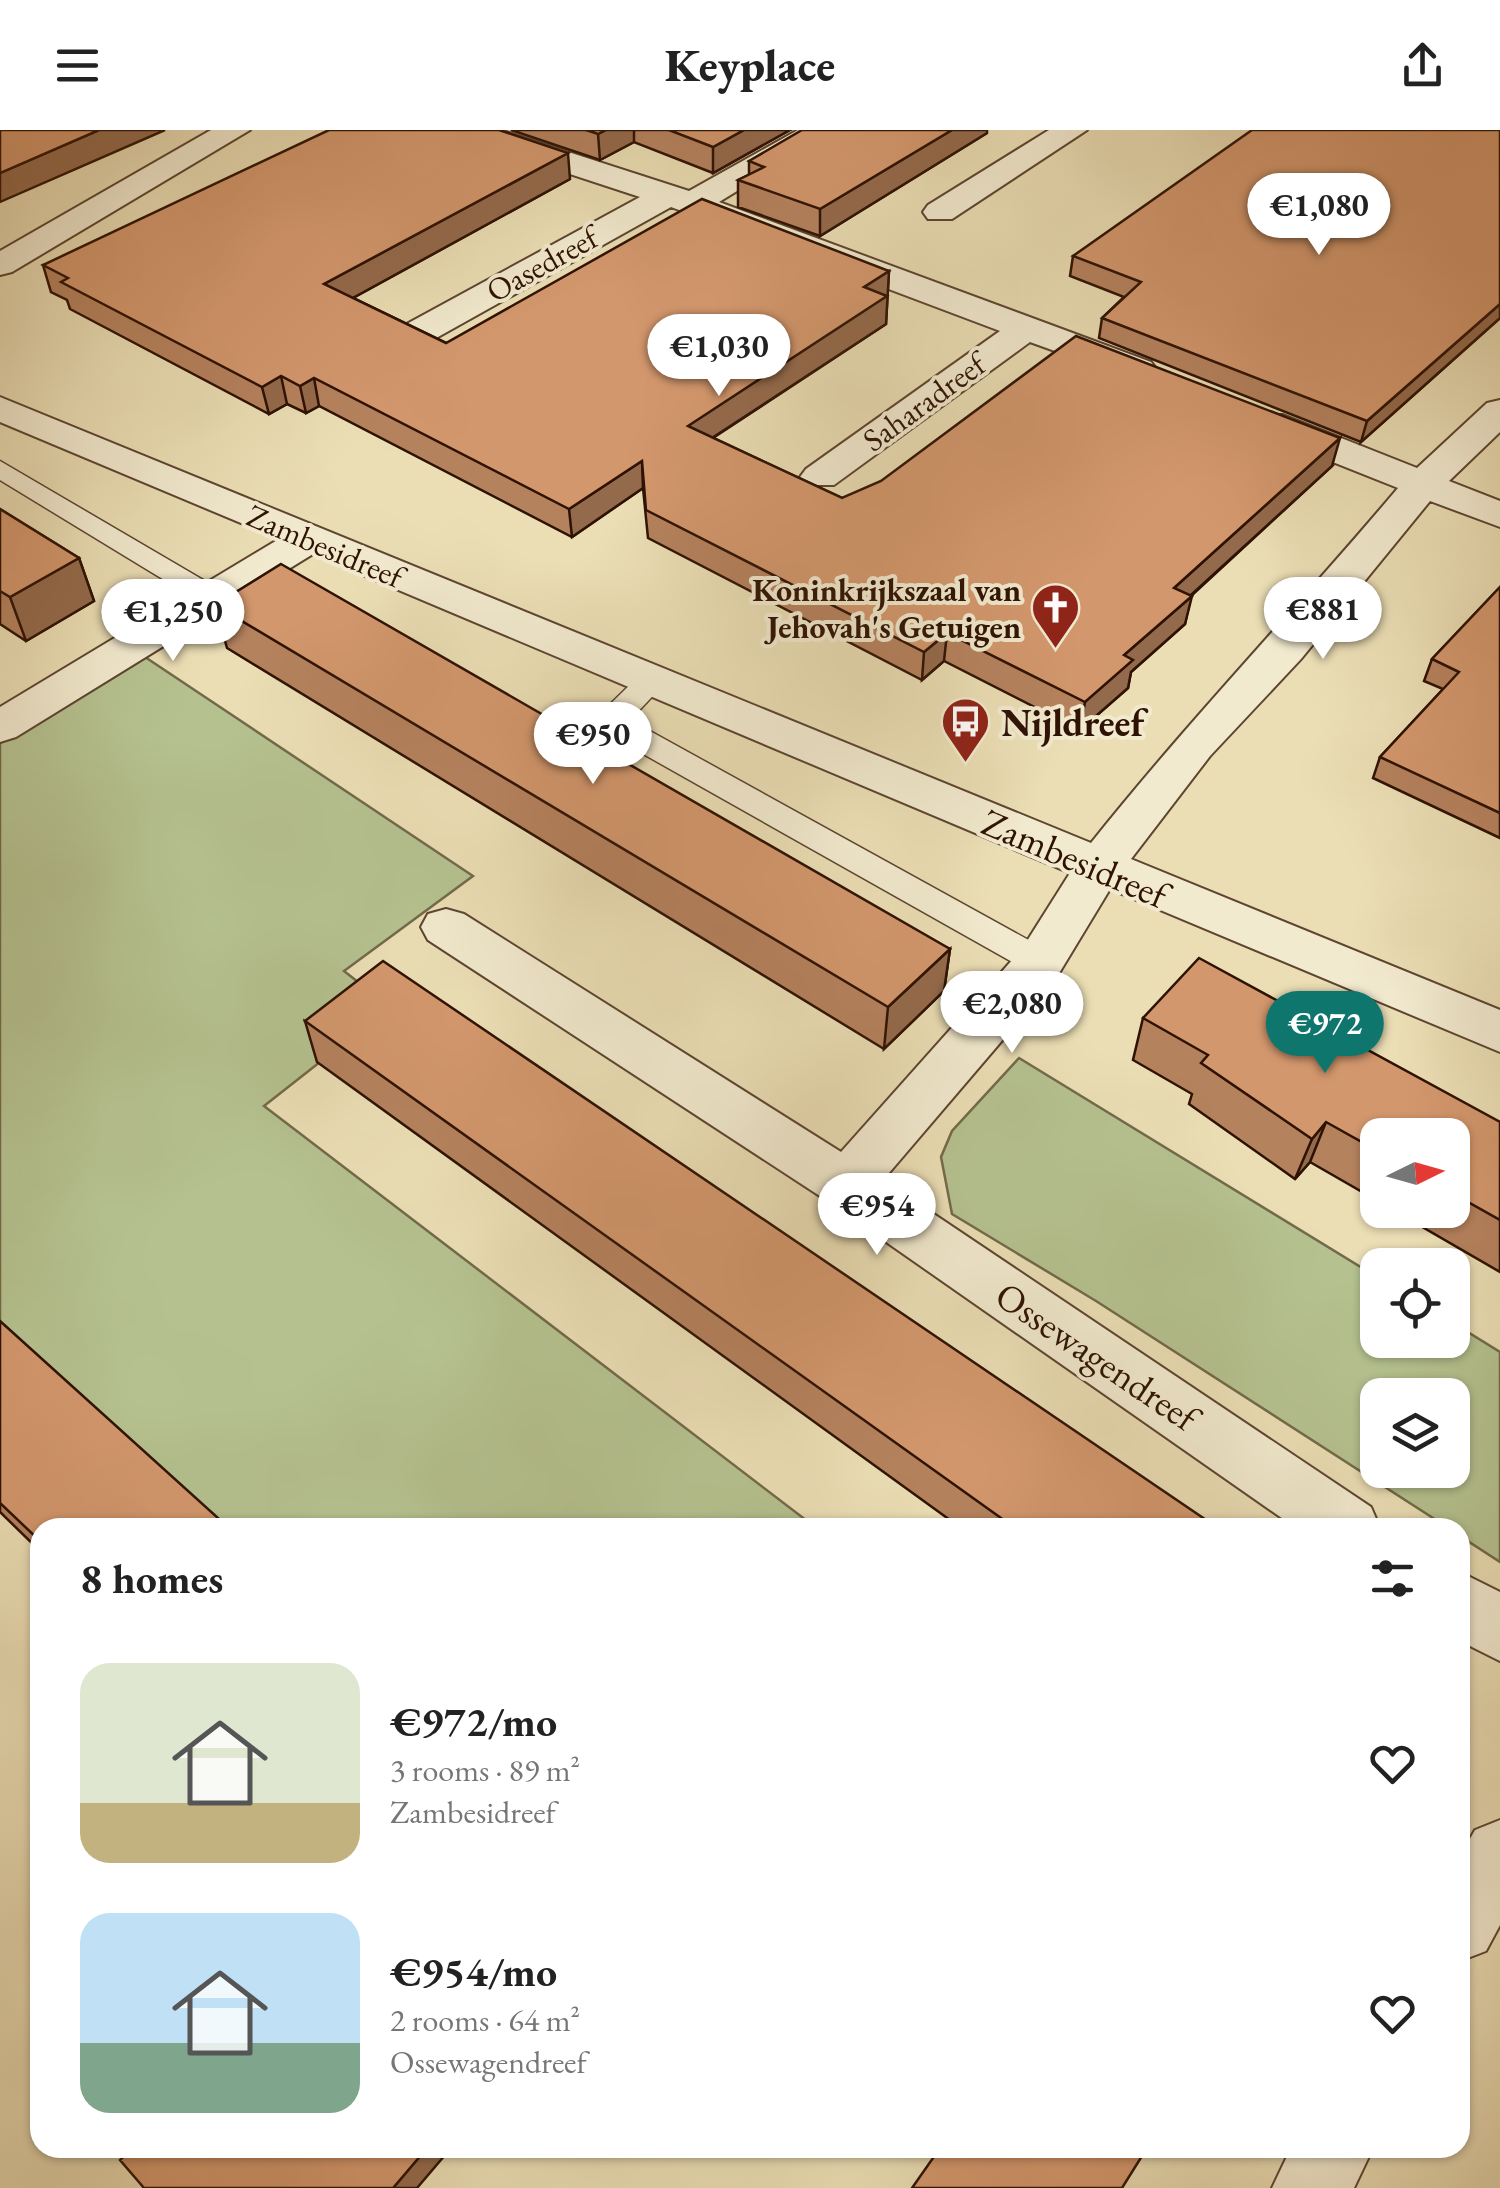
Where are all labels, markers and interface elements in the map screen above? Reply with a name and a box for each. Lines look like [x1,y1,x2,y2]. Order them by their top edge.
text: Keyplace [665,36,835,94]
icon: menu [50,38,105,93]
icon: share [1395,38,1450,93]
pin: €1,080 [1238,173,1400,258]
text: €1,080 [1269,184,1369,226]
street label: Oasedreef [479,214,609,312]
pin: €1,030 [638,314,800,399]
text: €1,030 [669,325,769,367]
street label: Saharadreef [854,341,997,461]
street label: Zambesidreef [240,494,413,599]
place label: Koninkrijkszaal van Jehovah's Getuigen [752,569,1021,648]
pin: €881 [1264,577,1382,662]
pin: €1,250 [92,579,254,664]
church icon: Koninkrijkszaal van Jehovah's Getuigen [1030,582,1082,650]
text: €881 [1286,588,1360,630]
text: €1,250 [123,590,223,632]
bus stop icon: Nijldreef [940,696,992,764]
place label: Nijldreef [1001,698,1148,747]
pin: €950 [534,702,652,787]
text: €950 [556,713,630,755]
street label: Zambesidreef [975,797,1179,921]
pin: €2,080 [931,971,1093,1056]
text: €2,080 [962,982,1062,1024]
pin: €972 [1266,991,1384,1076]
text: €972 [1288,1002,1362,1044]
north arrow [1360,1118,1470,1228]
map controls [1360,1118,1470,1488]
pin: €954 [818,1173,936,1258]
text: €954 [840,1184,914,1226]
button: locate [1360,1248,1470,1358]
street label: Ossewagendreef [986,1270,1211,1444]
button: layers [1360,1378,1470,1488]
text: 8 homes [80,1551,223,1606]
icon: filters [1365,1551,1420,1606]
text: €972/mo [390,1694,557,1749]
icon: home [160,1703,280,1823]
icon: heart [1365,1736,1420,1791]
text: 3 rooms · 89 m² [390,1749,580,1791]
text: Zambesidreef [390,1791,556,1833]
text: €954/mo [390,1944,557,1999]
icon: home [160,1953,280,2073]
icon: heart [1365,1986,1420,2041]
text: 2 rooms · 64 m² [390,1999,580,2041]
text: Ossewagendreef [390,2041,587,2083]

